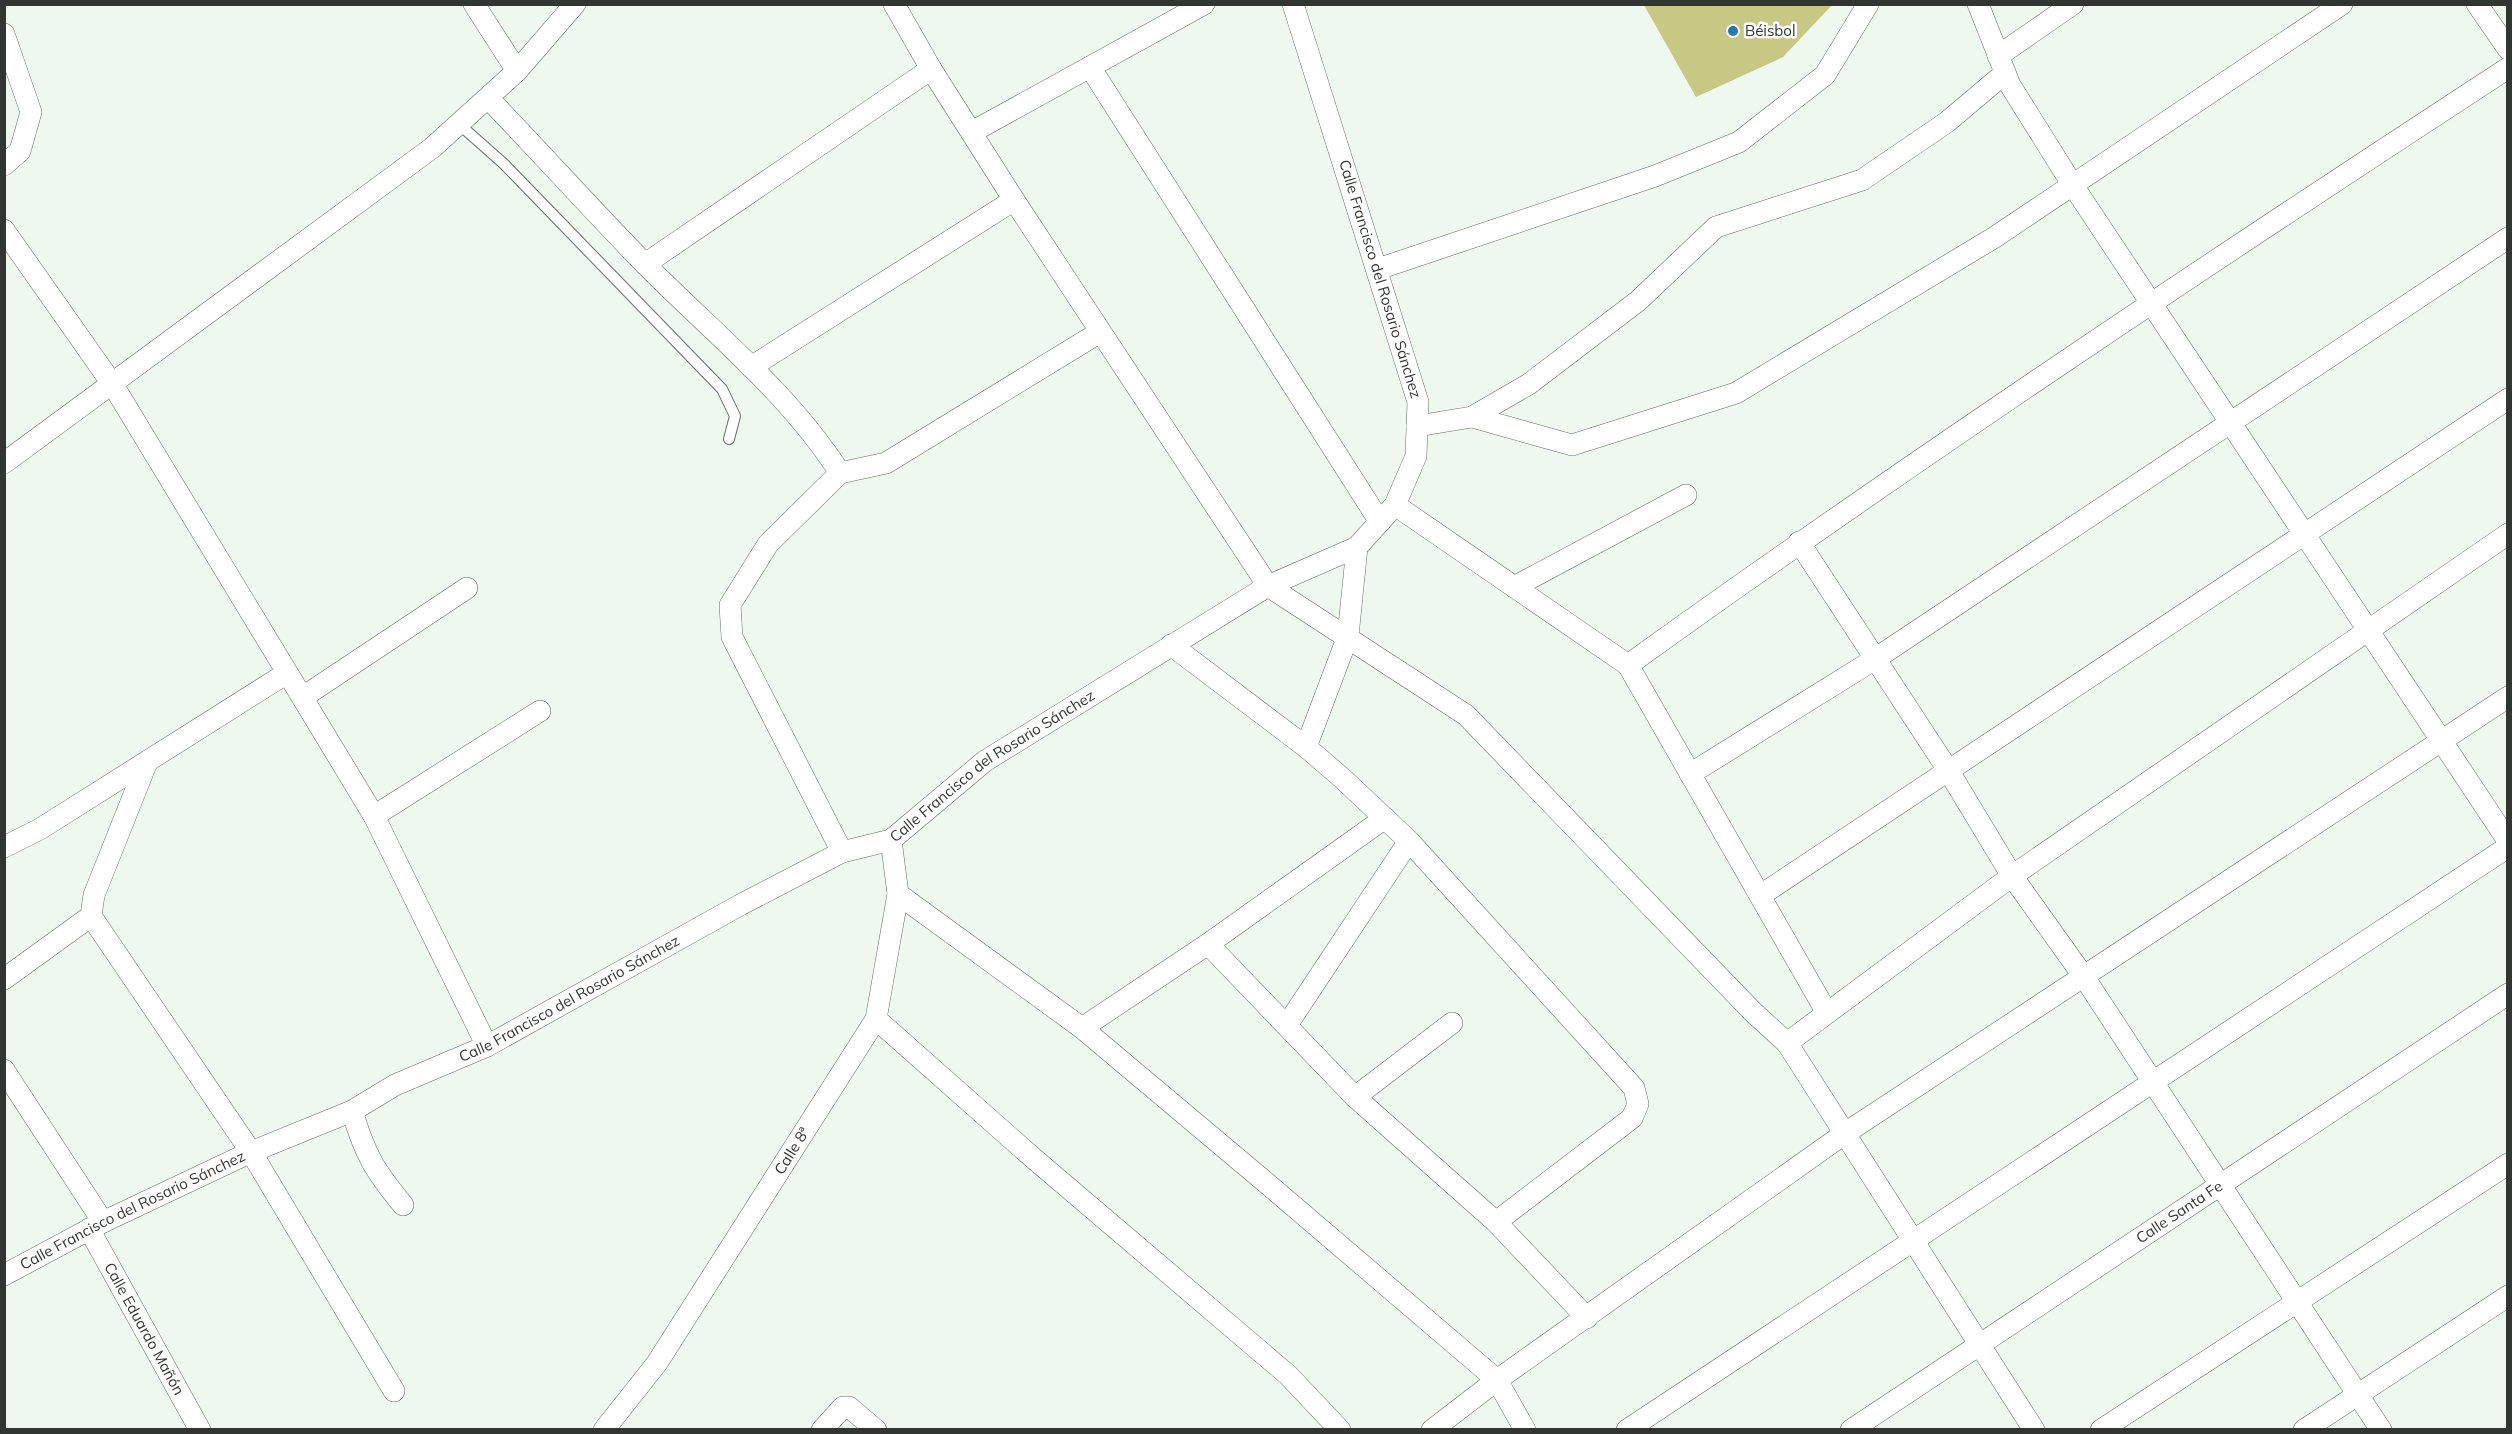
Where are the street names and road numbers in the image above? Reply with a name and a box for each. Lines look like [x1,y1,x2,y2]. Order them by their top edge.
street label: Calle Francisco del Rosario Sánchez [1335,157,1426,401]
street label: Calle Francisco del Rosario Sánchez [886,685,1098,846]
street label: Calle Francisco del Rosario Sánchez [456,930,683,1066]
street label: Calle 8ª [770,1124,813,1178]
street label: Calle Francisco del Rosario Sánchez [17,1146,248,1274]
street label: Calle Santa Fe [2132,1176,2226,1247]
street label: Calle Eduardo Mañón [100,1259,189,1398]

